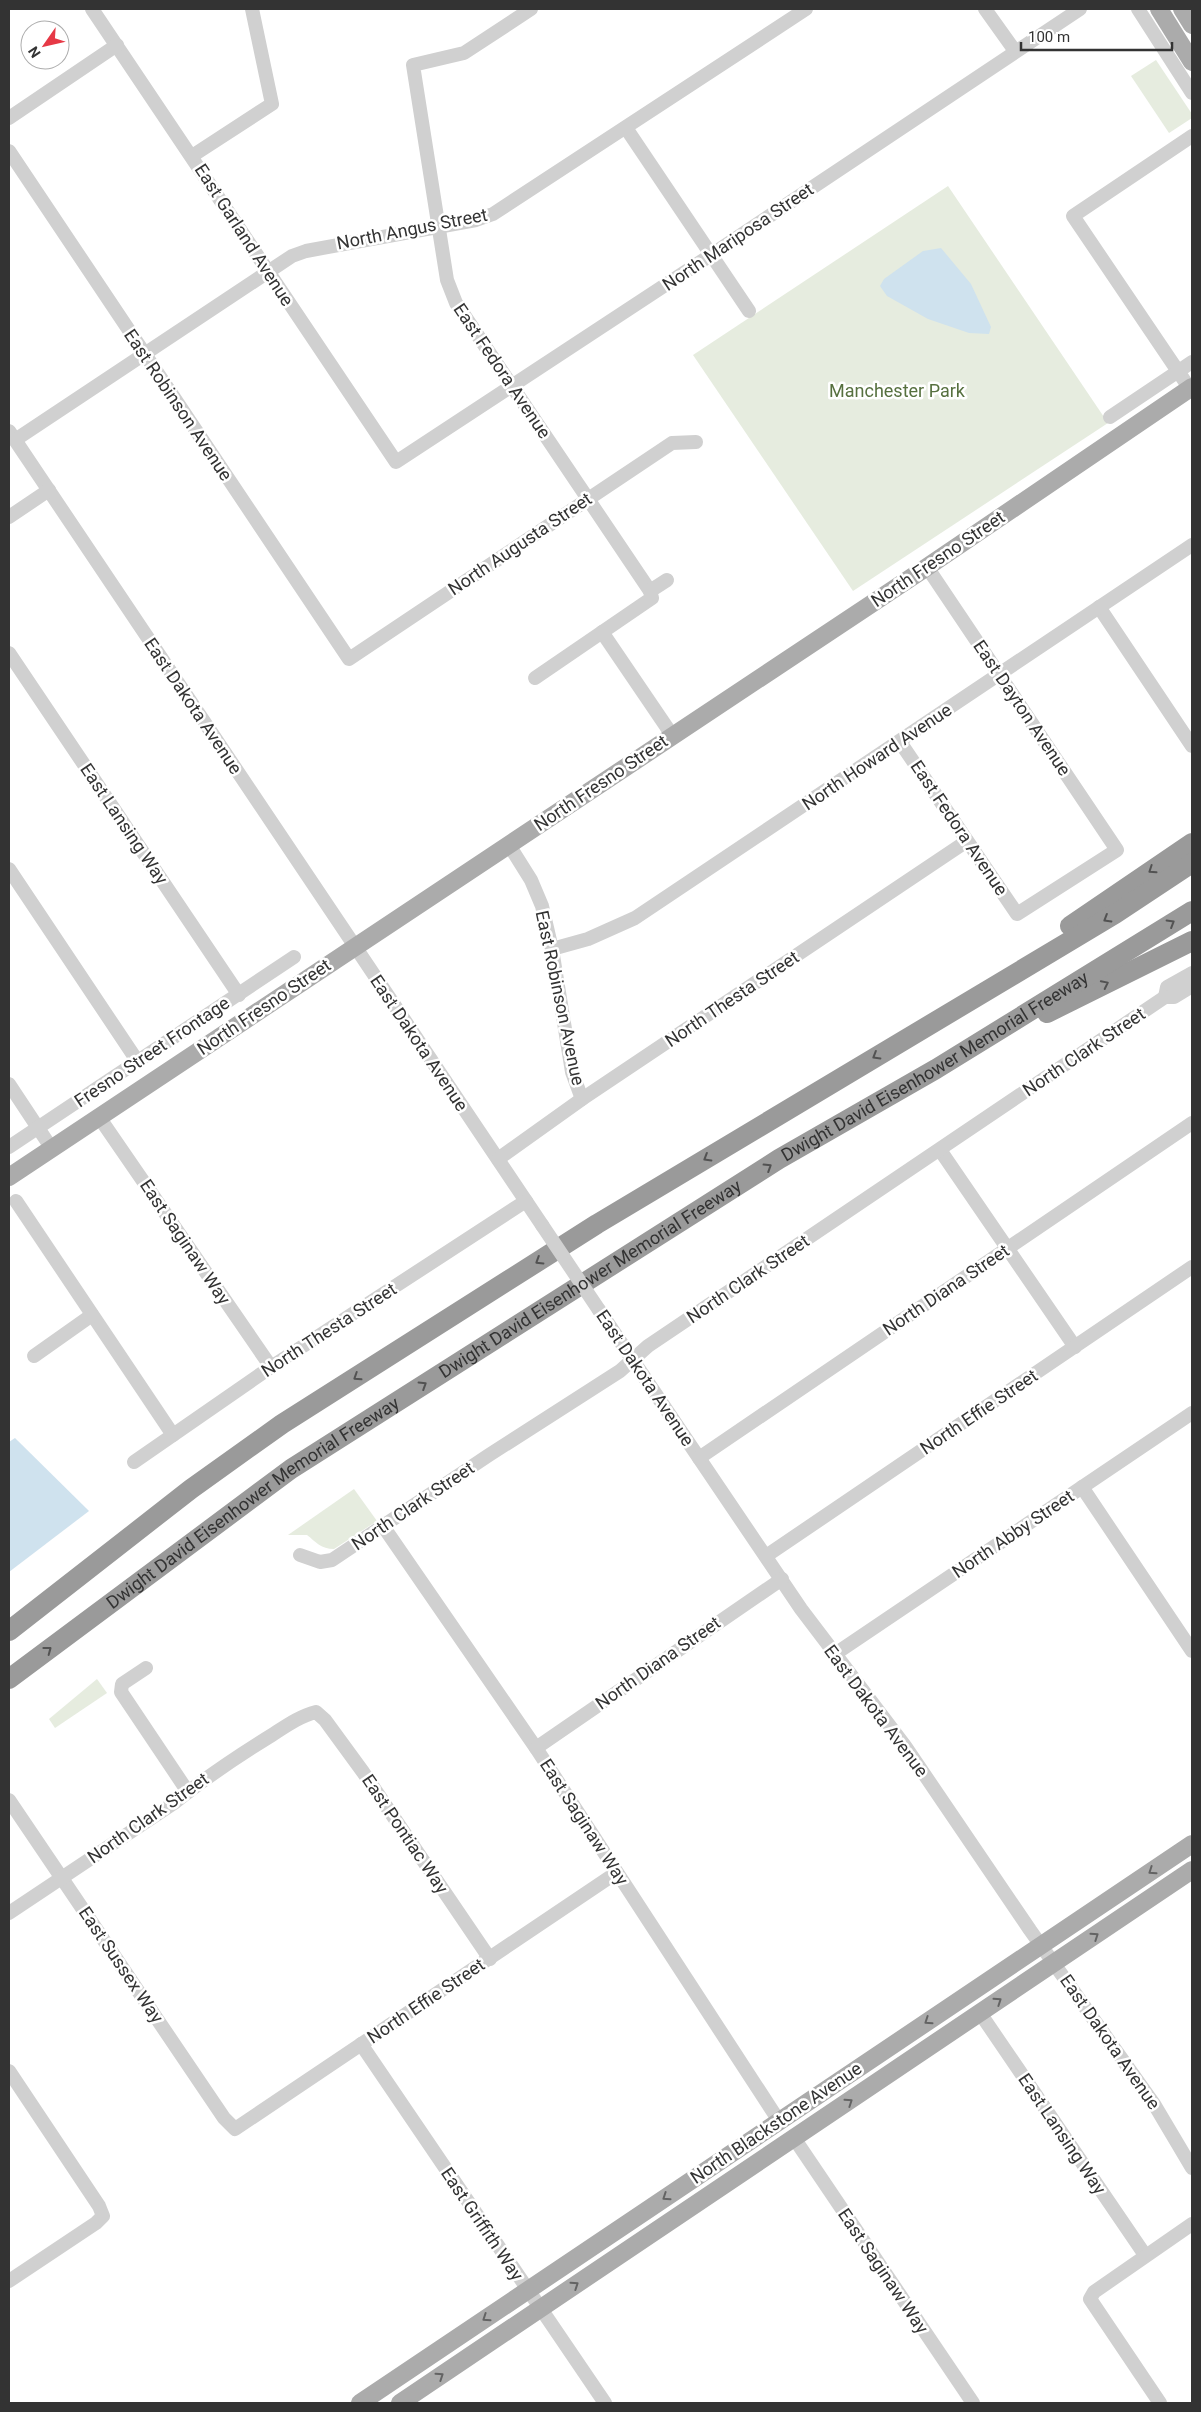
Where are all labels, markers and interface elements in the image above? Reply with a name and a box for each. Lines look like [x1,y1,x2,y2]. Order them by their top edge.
north arrow [20,20,70,70]
scale bar [1021,20,1172,52]
text: 100 m [1028,28,1070,46]
text: N [25,44,44,61]
street label: East Garland Avenue [191,160,298,310]
street label: North Mariposa Street [658,178,817,295]
street label: North Angus Street [335,204,489,253]
street label: East Fedora Avenue [449,299,555,442]
street label: East Robinson Avenue [120,325,237,484]
park label: Manchester Park [829,380,966,401]
street label: North Augusta Street [444,488,596,599]
street label: North Fresno Street [867,506,1009,611]
street label: East Dakota Avenue [140,634,247,778]
street label: East Dayton Avenue [969,636,1076,779]
street label: North Howard Avenue [798,699,955,814]
street label: North Fresno Street [530,730,672,835]
street label: East Fedora Avenue [906,756,1012,899]
street label: East Lansing Way [76,759,173,888]
one-way arrow [1148,864,1158,873]
street label: East Robinson Avenue [532,909,589,1087]
one-way arrow [1104,912,1113,922]
one-way arrow [1165,920,1174,930]
street label: North Thesta Street [661,946,803,1051]
street label: North Fresno Street [193,954,335,1059]
street label: Dwight David Eisenhower Memorial Freeway [777,966,1092,1165]
street label: East Dakota Avenue [366,971,473,1115]
one-way arrow [1099,981,1108,991]
street label: Fresno Street Frontage [70,992,233,1111]
street label: North Clark Street [1019,1003,1149,1100]
one-way arrow [873,1050,882,1059]
one-way arrow [704,1152,713,1161]
one-way arrow [762,1163,771,1173]
street label: East Saginaw Way [136,1175,235,1309]
street label: Dwight David Eisenhower Memorial Freeway [435,1175,745,1382]
street label: North Clark Street [683,1230,813,1327]
street label: North Diana Street [879,1240,1013,1340]
one-way arrow [535,1255,544,1264]
street label: North Thesta Street [257,1278,400,1381]
street label: East Dakota Avenue [592,1306,699,1450]
street label: North Effie Street [916,1365,1041,1459]
one-way arrow [354,1370,363,1380]
one-way arrow [418,1381,427,1391]
street label: Dwight David Eisenhower Memorial Freeway [102,1392,403,1613]
street label: North Clark Street [348,1457,478,1554]
street label: North Abby Street [948,1485,1078,1582]
street label: North Diana Street [591,1612,724,1714]
street label: East Dakota Avenue [820,1641,933,1781]
one-way arrow [42,1647,52,1656]
street label: East Saginaw Way [536,1755,633,1889]
street label: North Clark Street [83,1768,212,1867]
street label: East Pontiac Way [358,1770,453,1898]
one-way arrow [1148,1865,1158,1874]
street label: East Sussex Way [75,1903,168,2027]
one-way arrow [1090,1933,1099,1942]
street label: North Effie Street [363,1954,488,2048]
street label: East Dakota Avenue [1056,1970,1165,2113]
one-way arrow [992,1998,1002,2007]
one-way arrow [924,2015,934,2024]
street label: North Blackstone Avenue [686,2057,865,2188]
street label: East Lansing Way [1014,2069,1111,2198]
one-way arrow [843,2098,852,2108]
street label: East Griffith Way [437,2163,528,2285]
one-way arrow [662,2191,672,2200]
street label: East Saginaw Way [834,2204,933,2338]
one-way arrow [569,2282,579,2291]
one-way arrow [482,2312,492,2321]
one-way arrow [434,2373,444,2382]

